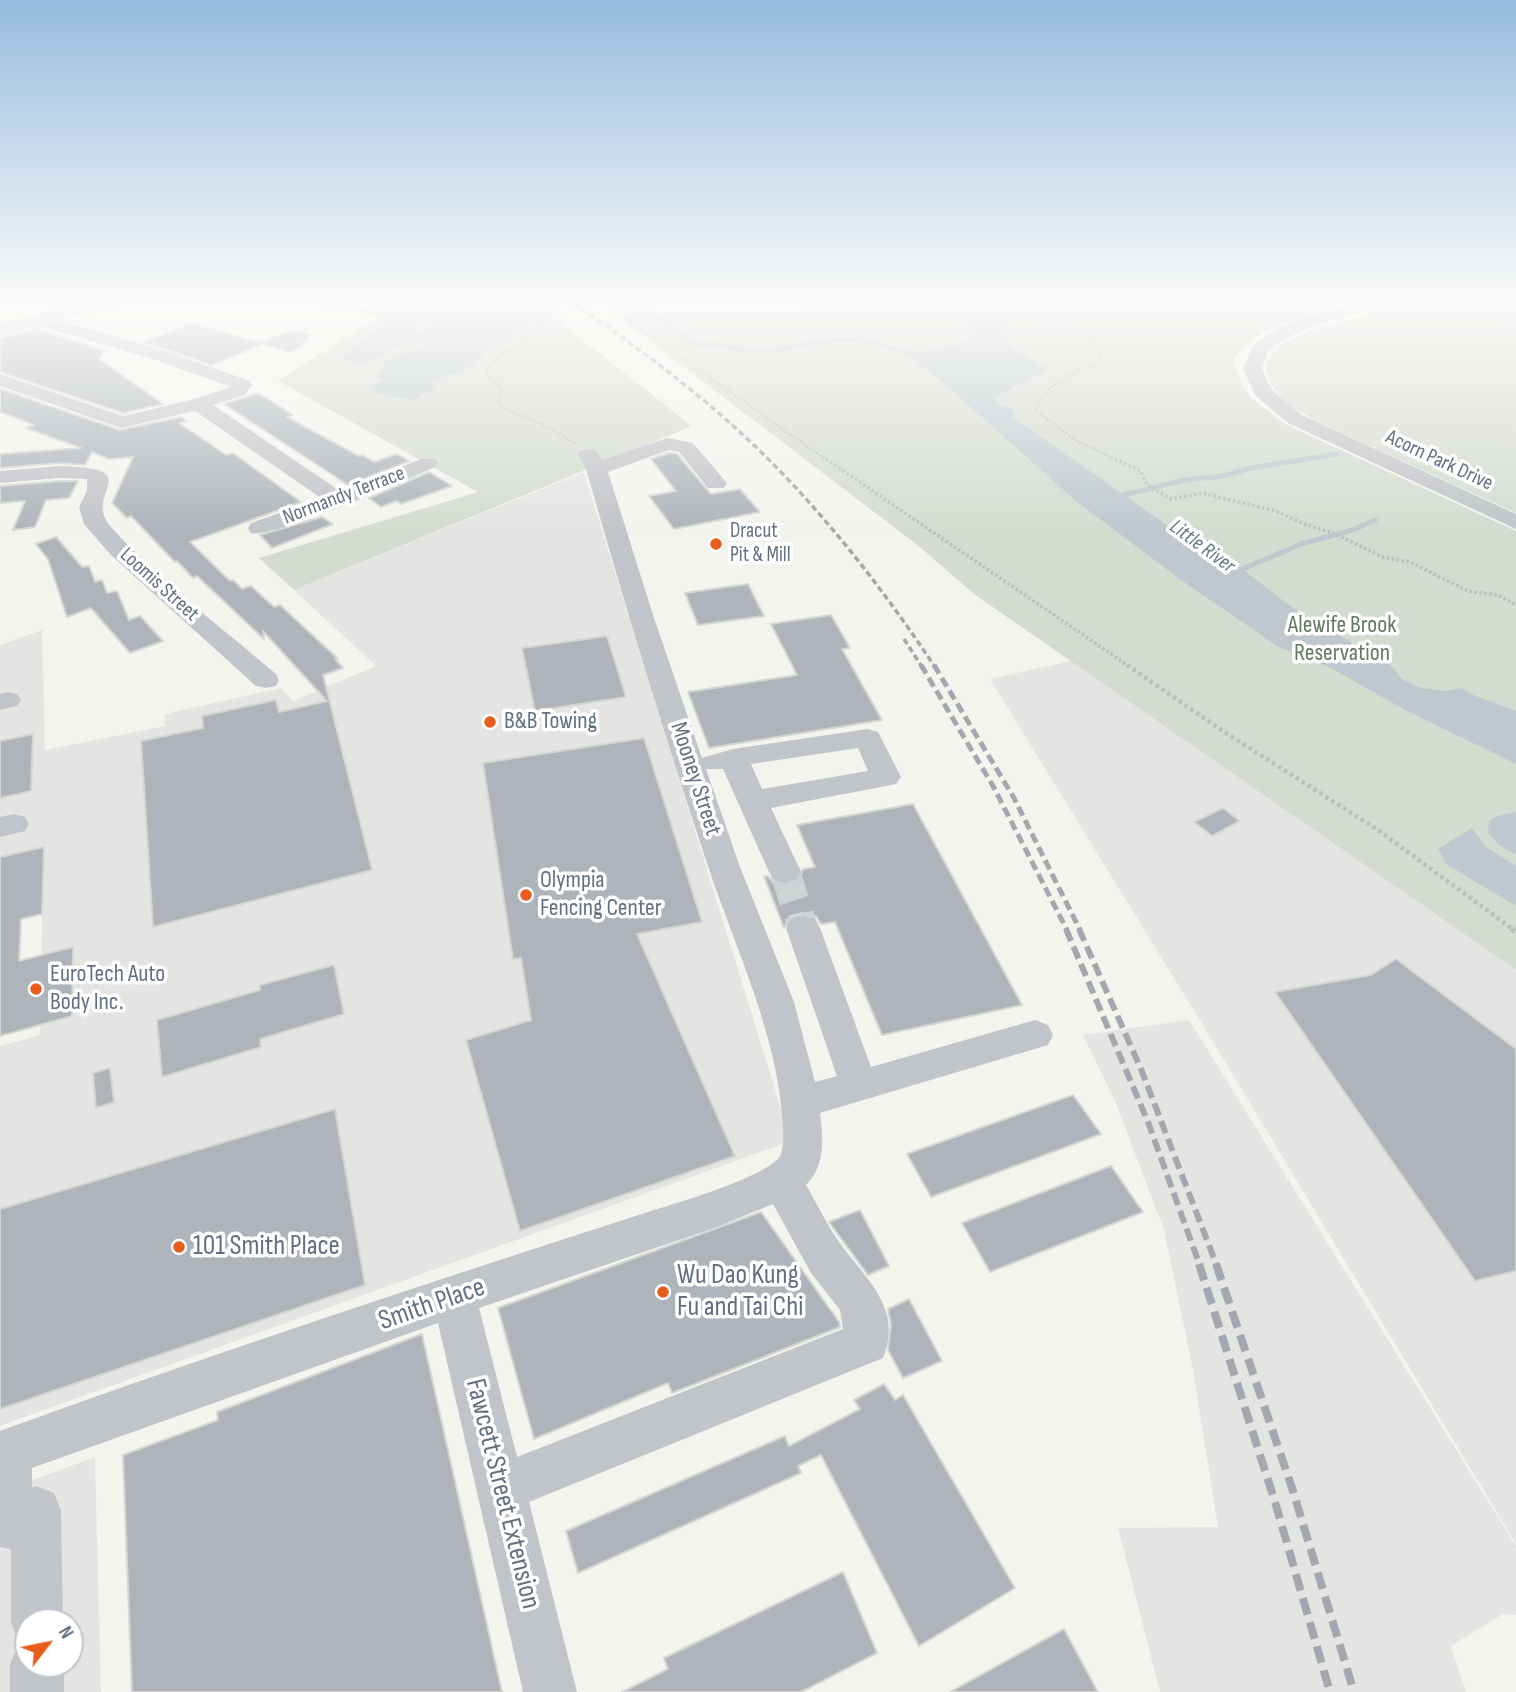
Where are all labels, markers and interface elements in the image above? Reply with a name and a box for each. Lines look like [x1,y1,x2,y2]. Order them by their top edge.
street label: Acorn Park Drive [1381,425,1497,497]
street label: Normandy Terrace [280,461,408,531]
water label: Little River [1164,515,1240,579]
place label: Dracut Pit & Mill [730,519,791,569]
marker: Dracut Pit & Mill [708,536,724,552]
street label: Loomis Street [114,543,204,627]
park label: Alewife Brook Reservation [1288,612,1396,668]
place label: B&B Towing [504,708,597,736]
marker: B&B Towing [482,714,498,730]
street label: Mooney Street [663,719,727,839]
place label: Olympia Fencing Center [540,867,662,923]
marker: Olympia Fencing Center [518,887,534,903]
place label: EuroTech Auto Body Inc. [50,961,165,1017]
marker: EuroTech Auto Body Inc. [28,981,44,997]
place label: 101 Smith Place [193,1230,340,1264]
marker: 101 Smith Place [171,1239,187,1255]
place label: Wu Dao Kung Fu and Tai Chi [677,1259,803,1325]
street label: Smith Place [374,1271,490,1339]
marker: Wu Dao Kung Fu and Tai Chi [655,1284,671,1300]
street label: Fawcett Street Extension [457,1375,547,1613]
north arrow [14,1608,84,1678]
text: N [53,1622,78,1643]

